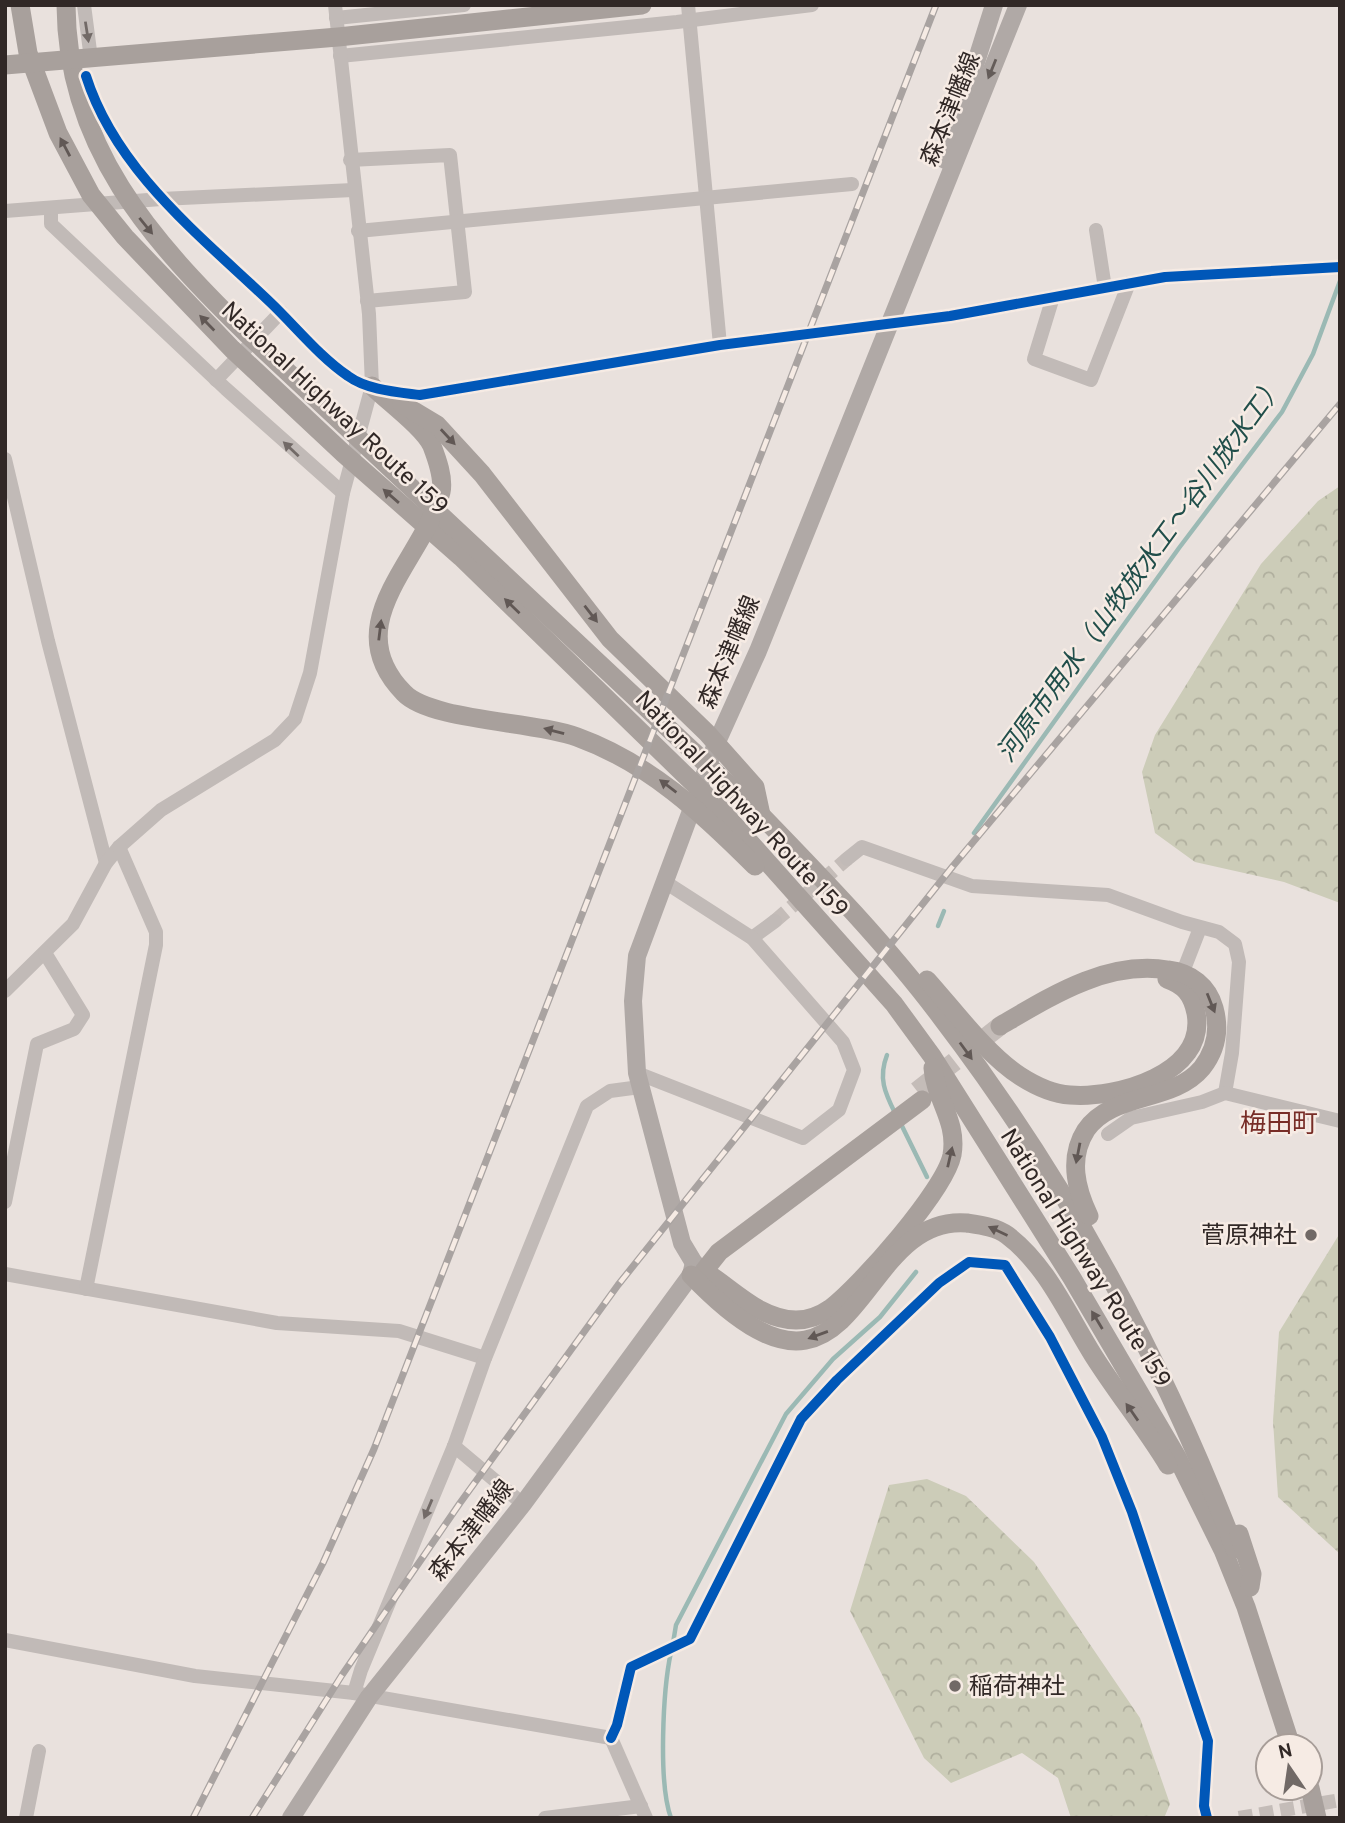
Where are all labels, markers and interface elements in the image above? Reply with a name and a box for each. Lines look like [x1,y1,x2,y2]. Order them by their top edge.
one-way arrow [82,21,93,43]
street label: 森本津幡線 [915,48,988,171]
one-way arrow [987,58,998,79]
one-way arrow [59,137,71,157]
one-way arrow [138,218,153,235]
street label: National Highway Route 159 [214,296,453,523]
one-way arrow [200,315,216,332]
water label: 河原市用水（山牧放水工～谷川放水工） [991,371,1293,769]
one-way arrow [440,428,456,445]
one-way arrow [282,441,300,457]
one-way arrow [382,488,400,504]
street label: 森本津幡線 [694,592,768,714]
one-way arrow [504,598,521,615]
one-way arrow [584,605,599,623]
one-way arrow [374,619,385,641]
street label: National Highway Route 159 [627,686,854,925]
one-way arrow [543,725,565,736]
one-way arrow [659,779,677,794]
one-way arrow [1206,993,1217,1014]
one-way arrow [959,1042,973,1060]
district label: 梅田町 [1240,1109,1318,1142]
street label: National Highway Route 159 [992,1124,1176,1394]
one-way arrow [1072,1142,1083,1164]
one-way arrow [944,1146,955,1168]
place label: 菅原神社 [1201,1222,1297,1252]
one-way arrow [988,1225,1008,1237]
marker: 菅原神社 [1303,1227,1319,1243]
one-way arrow [1091,1311,1104,1330]
one-way arrow [808,1330,829,1341]
one-way arrow [1125,1403,1139,1421]
street label: 森本津幡線 [424,1475,521,1588]
one-way arrow [422,1498,433,1519]
place label: 稲荷神社 [969,1673,1065,1703]
marker: 稲荷神社 [947,1678,963,1694]
north arrow [1254,1732,1324,1802]
text: N [1276,1739,1295,1766]

